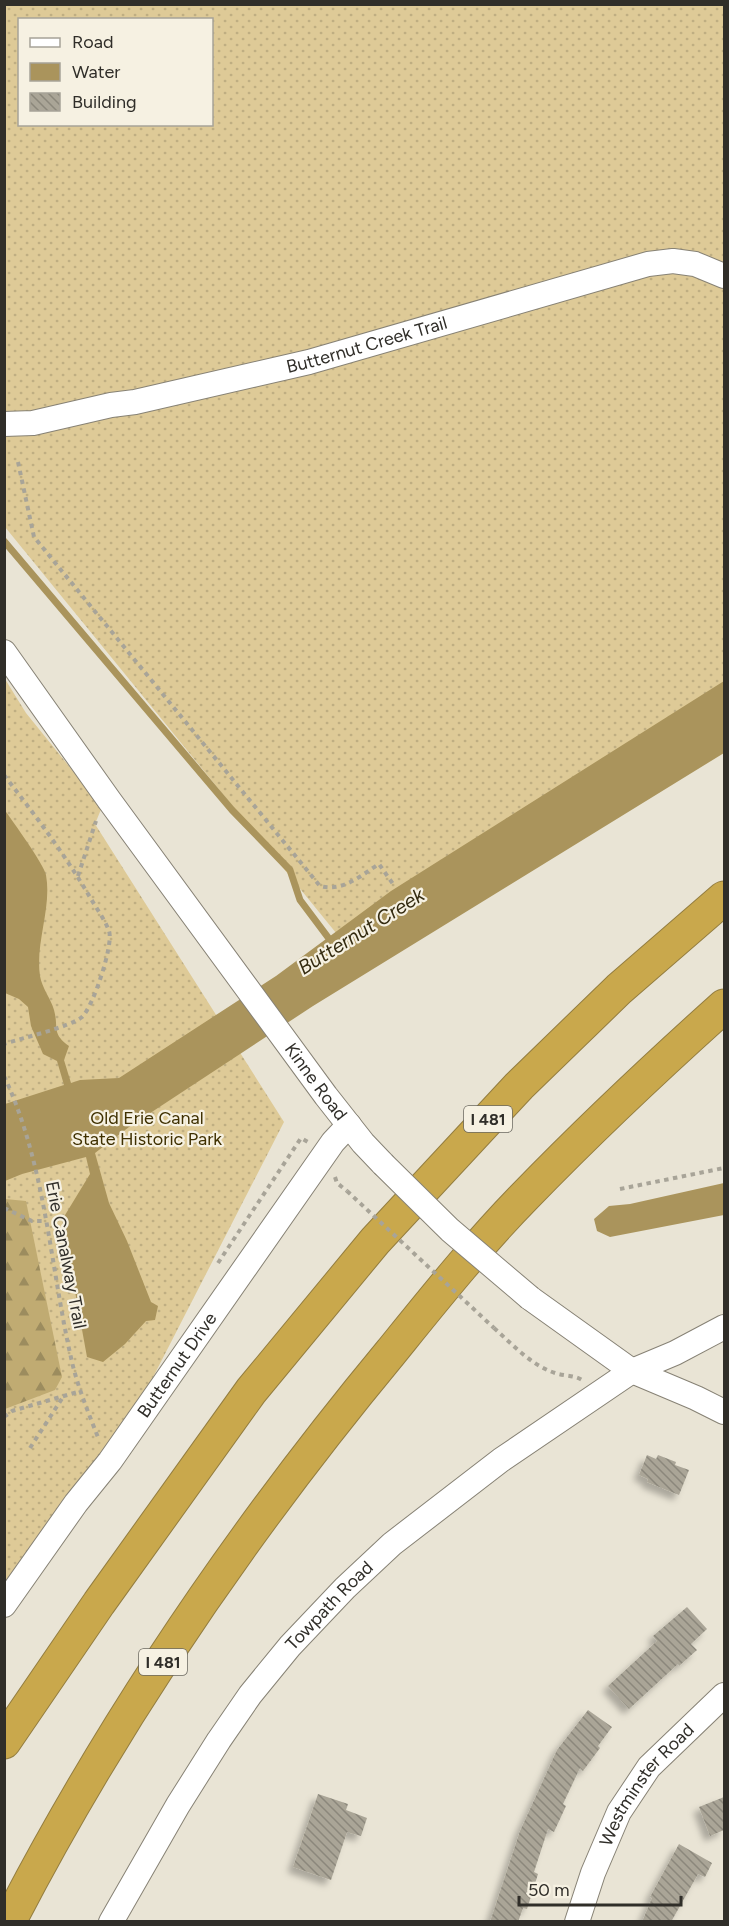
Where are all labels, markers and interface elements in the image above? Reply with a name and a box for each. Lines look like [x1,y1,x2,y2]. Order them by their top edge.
legend [18,18,213,126]
text: Road [72,31,113,53]
text: Water [72,61,120,83]
text: Building [72,91,137,113]
street label: Butternut Creek Trail [284,312,450,378]
water label: Butternut Creek [293,882,430,979]
street label: Kinne Road [280,1039,352,1125]
road number: I 481 [464,1106,512,1132]
park label: Old Erie Canal State Historic Park [72,1107,222,1150]
street label: Erie Canalway Trail [41,1179,91,1331]
street label: Butternut Drive [133,1308,222,1422]
street label: Towpath Road [281,1556,378,1655]
road number: I 481 [139,1649,187,1675]
street label: Westminster Road [595,1719,699,1849]
scale bar [519,1869,681,1907]
text: 50 m [528,1879,570,1901]

